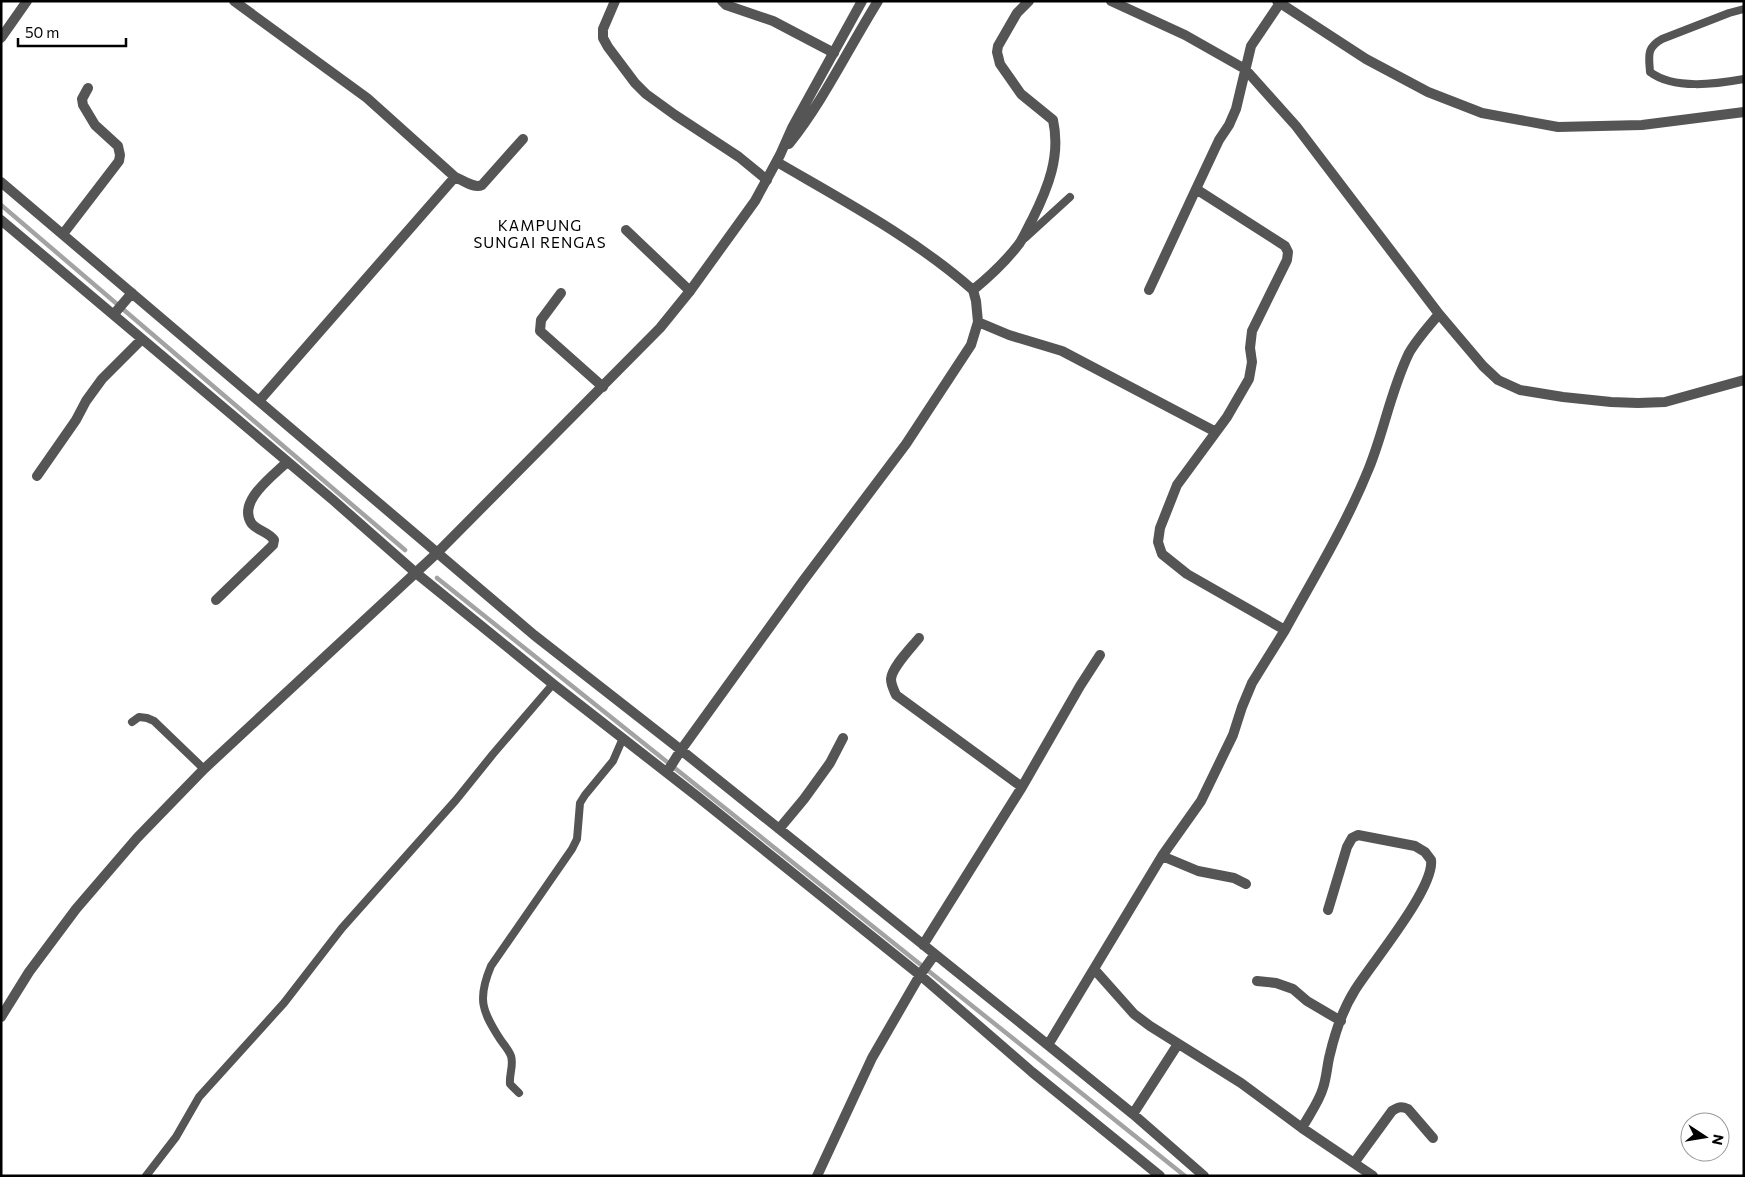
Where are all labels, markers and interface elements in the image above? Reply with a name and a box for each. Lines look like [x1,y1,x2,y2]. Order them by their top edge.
scale bar [18,15,125,47]
text: 50 m [25,23,59,41]
district label: KAMPUNG SUNGAI RENGAS [474,216,606,251]
north arrow [1680,1112,1730,1162]
text: N [1709,1133,1728,1147]

